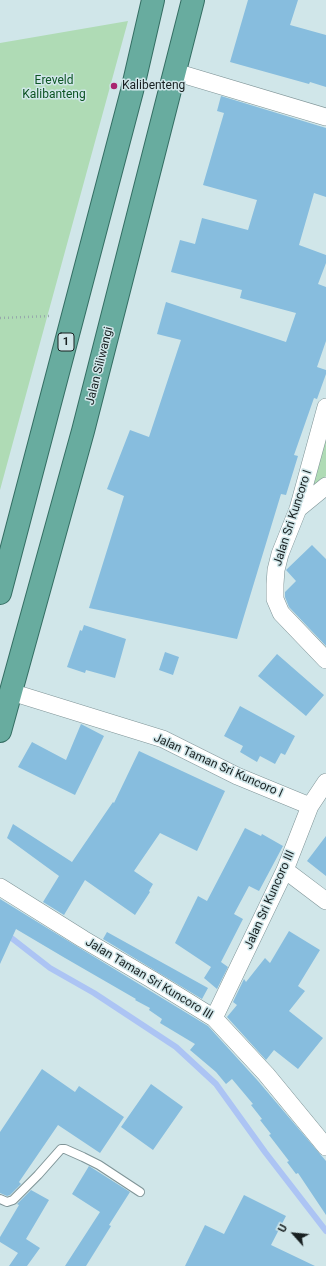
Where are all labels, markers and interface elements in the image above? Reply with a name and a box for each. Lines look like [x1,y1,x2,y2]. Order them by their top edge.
park label: Ereveld Kalibanteng [22,74,86,102]
place label: Kalibenteng [122,79,185,93]
marker: Kalibenteng [109,81,119,91]
street label: Jalan Siliwangi [83,325,117,407]
road number: 1 [58,333,74,351]
street label: Jalan Sri Kuncoro I [271,468,315,568]
street label: Jalan Taman Sri Kuncoro I [151,731,285,801]
street label: Jalan Sri Kuncoro III [242,848,298,952]
street label: Jalan Taman Sri Kuncoro III [83,935,215,1023]
north arrow [274,1214,314,1254]
text: U [275,1222,290,1235]

